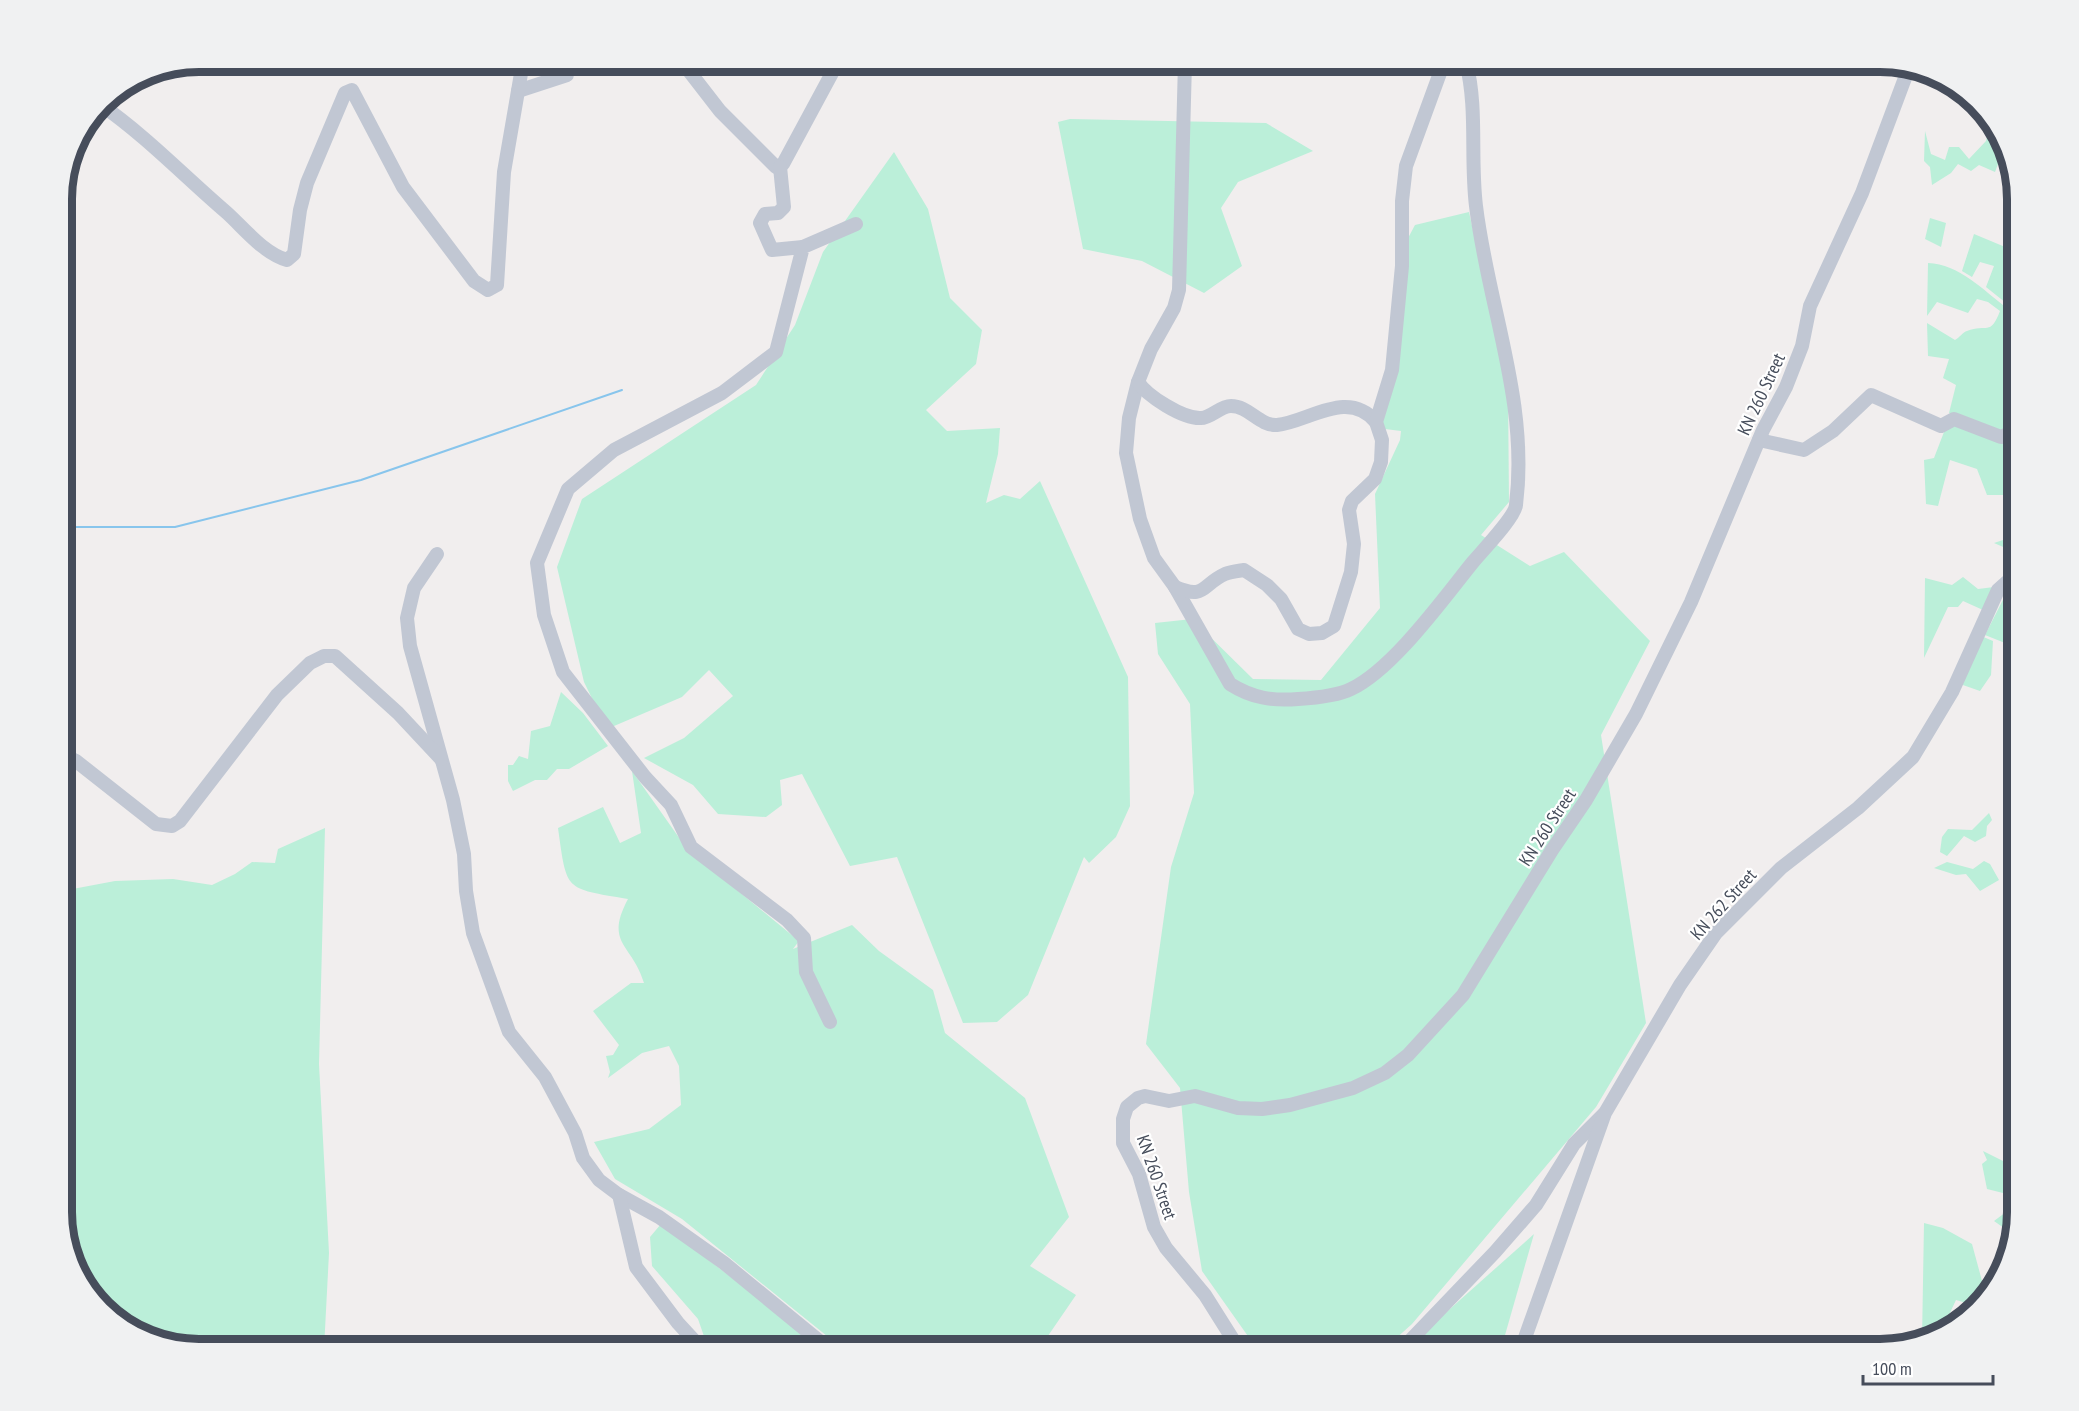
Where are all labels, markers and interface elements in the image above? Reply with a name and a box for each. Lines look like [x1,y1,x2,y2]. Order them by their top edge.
street label: KN 260 Street [1732,349,1790,439]
street label: KN 260 Street [1513,784,1581,870]
street label: KN 262 Street [1685,864,1761,944]
street label: KN 260 Street [1132,1132,1182,1222]
scale bar [1863,1348,1994,1386]
text: 100 m [1872,1357,1912,1380]

